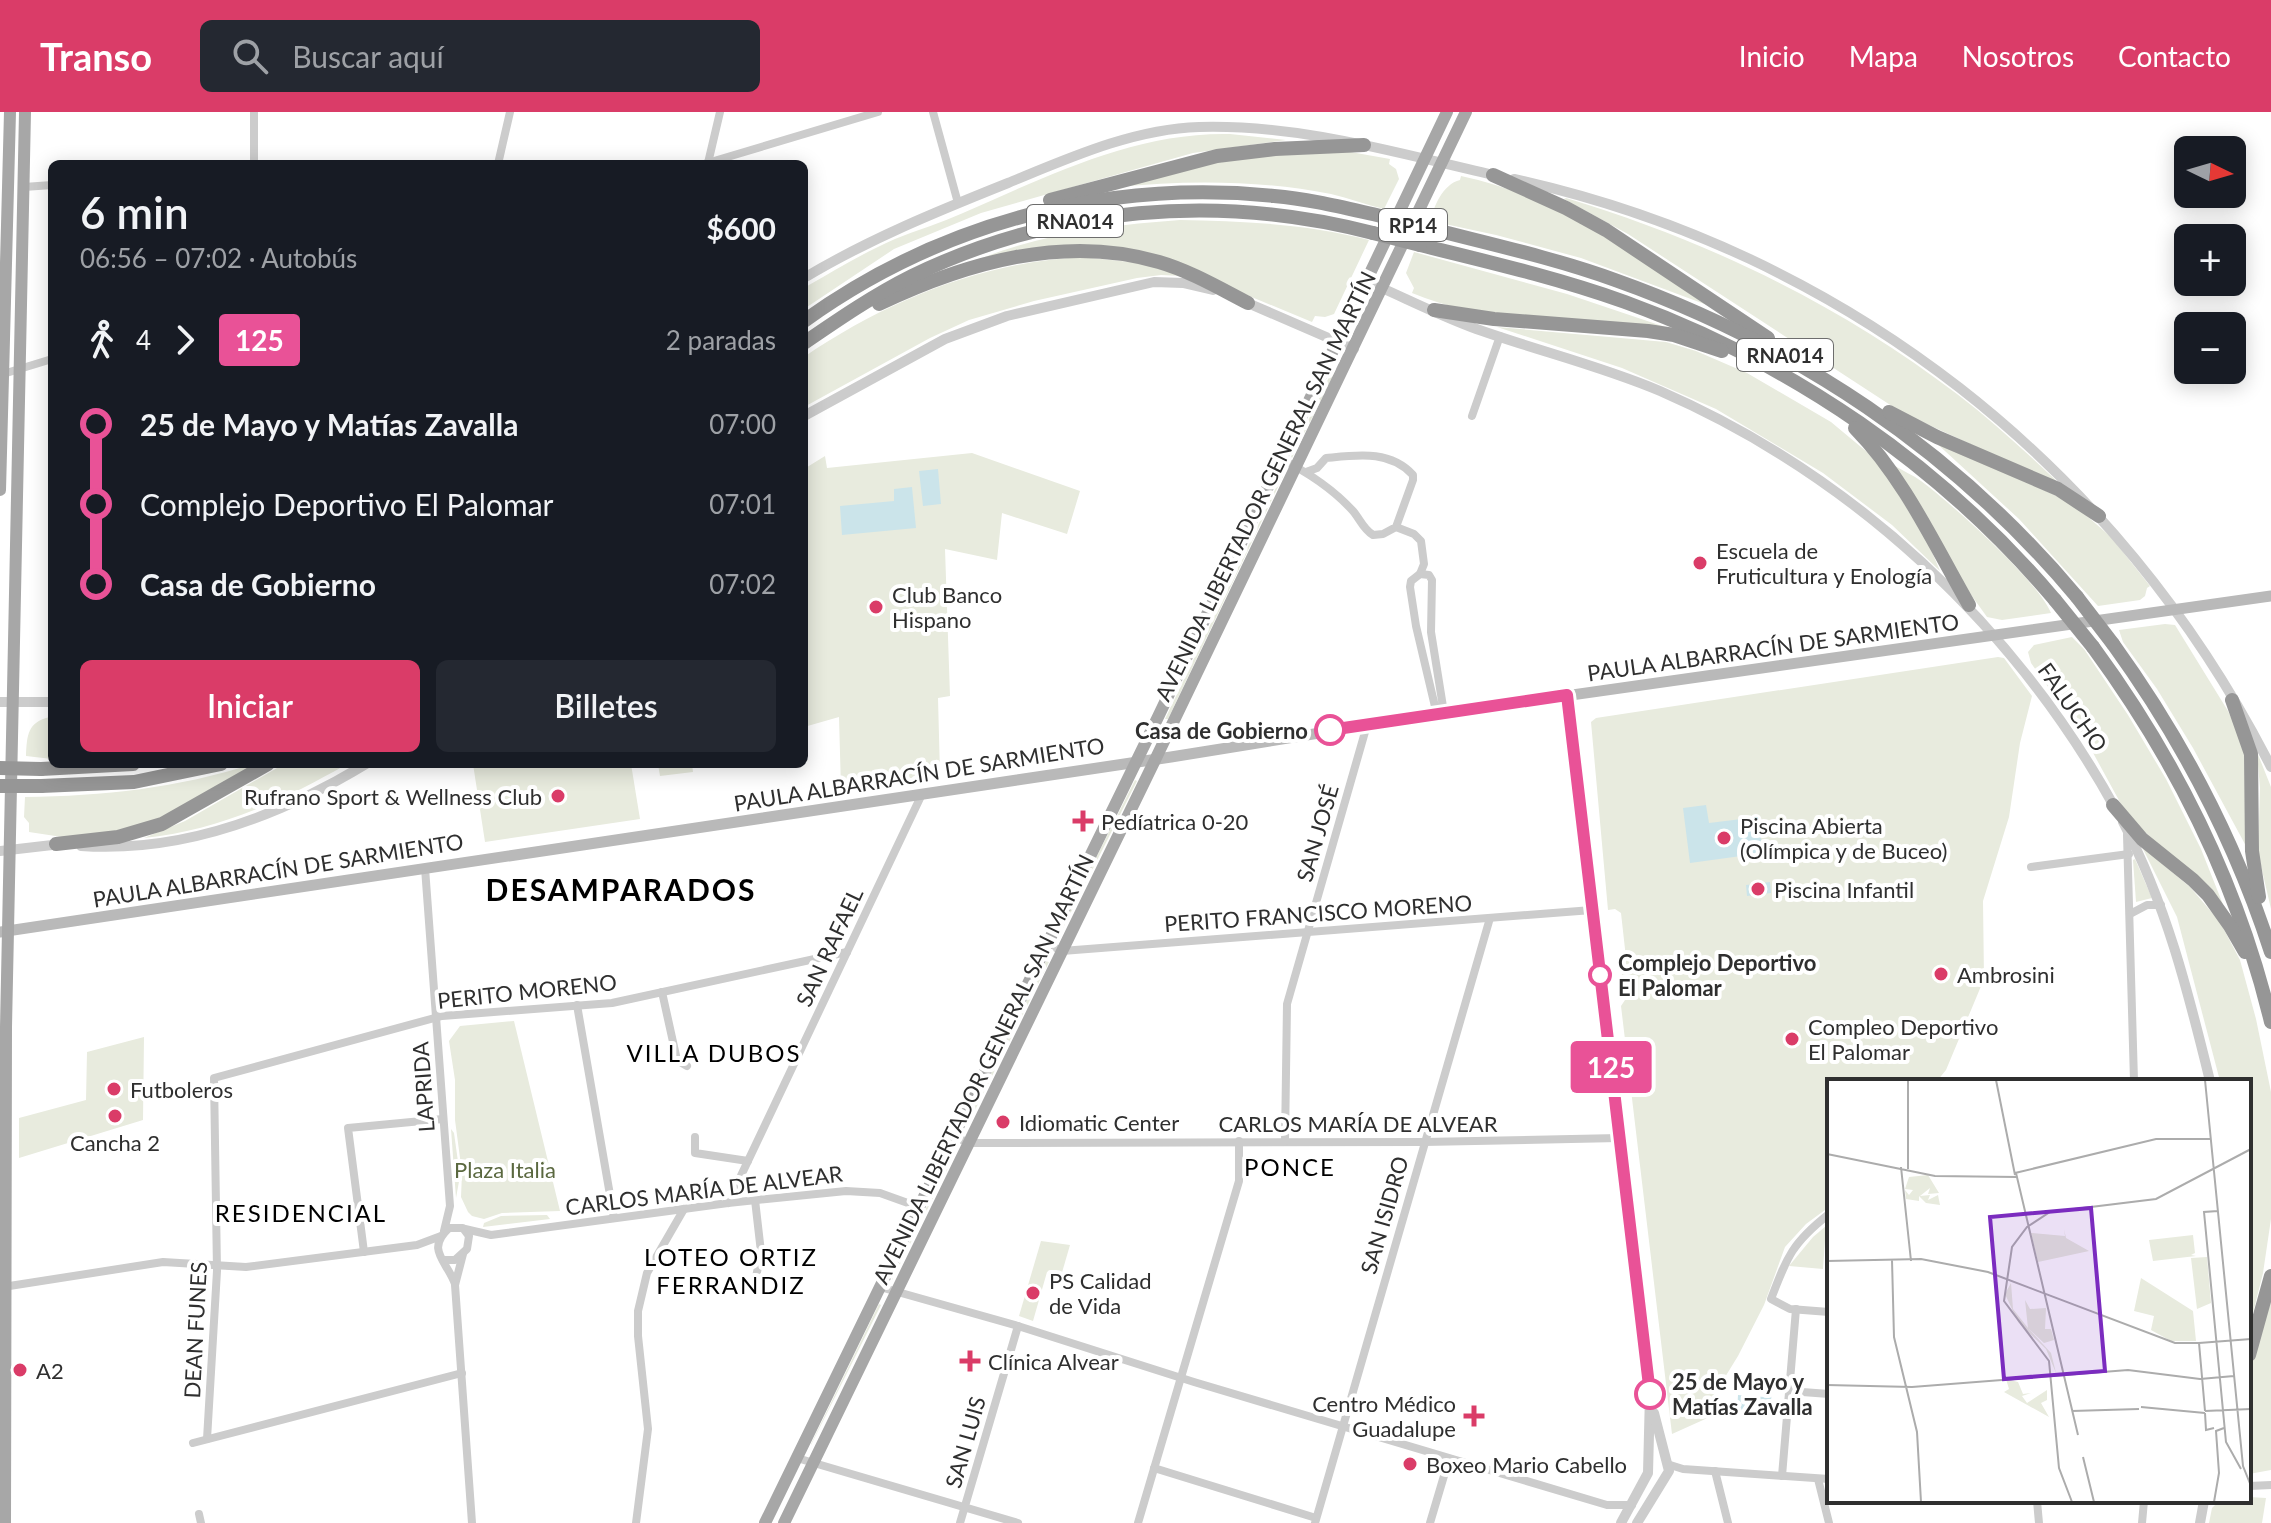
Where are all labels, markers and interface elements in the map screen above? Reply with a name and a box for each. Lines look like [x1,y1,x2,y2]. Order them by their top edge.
search box [200,20,760,92]
text: Transo [40,33,152,79]
icon: search [228,34,272,78]
text: Buscar aquí [292,38,444,74]
text: Inicio [1739,39,1805,73]
text: Mapa [1849,39,1918,73]
text: Nosotros [1962,39,2074,73]
text: Contacto [2118,39,2231,73]
north arrow [2174,136,2246,208]
map controls [2174,136,2246,384]
text: 6 min [80,186,189,238]
road number: RNA014 [1027,205,1123,237]
road number: RP14 [1379,209,1447,241]
text: $600 [706,210,776,246]
button: + [2174,224,2246,296]
text: 06:56 – 07:02 · Autobús [80,242,357,274]
street label: AVENIDA LIBERTADOR GENERAL SAN MARTÍN [1149,267,1381,705]
button: − [2174,312,2246,384]
icon: walk [80,318,124,362]
icon: forward [163,318,207,362]
text: 125 [235,323,284,357]
text: 4 [136,324,151,356]
text: 2 paradas [666,324,776,356]
road number: RNA014 [1737,339,1833,371]
text: 25 de Mayo y Matías Zavalla [140,406,518,442]
text: 07:00 [709,408,776,440]
text: Complejo Deportivo El Palomar [140,486,553,522]
text: 07:01 [709,488,776,520]
place label: Escuela de Fruticultura y Enología [1716,537,1932,589]
marker: Escuela de Fruticultura y Enología [1691,554,1709,572]
text: Casa de Gobierno [140,566,376,602]
text: 07:02 [709,568,776,600]
place label: Club Banco Hispano [892,581,1002,633]
marker: Club Banco Hispano [867,598,885,616]
street label: PAULA ALBARRACÍN DE SARMIENTO [1585,608,1961,686]
street label: FALUCHO [2033,657,2113,757]
button: Iniciar [80,660,420,752]
button: Billetes [436,660,776,752]
marker: Casa de Gobierno [1315,715,1345,745]
place label: Casa de Gobierno [1135,717,1308,744]
street label: PAULA ALBARRACÍN DE SARMIENTO [732,731,1106,817]
street label: SAN JOSÉ [1290,781,1344,885]
place label: Rufrano Sport & Wellness Club [244,783,542,810]
marker: Rufrano Sport & Wellness Club [549,787,567,805]
place label: Pedíatrica 0-20 [1101,808,1249,835]
marker: Pedíatrica 0-20 [1072,810,1094,832]
place label: Piscina Abierta (Olímpica y de Buceo) [1740,812,1947,864]
street label: PAULA ALBARRACÍN DE SARMIENTO [91,827,465,913]
marker: Piscina Abierta (Olímpica y de Buceo) [1715,829,1733,847]
street label: AVENIDA LIBERTADOR GENERAL SAN MARTÍN [867,850,1099,1288]
district label: DESAMPARADOS [486,871,756,907]
place label: Piscina Infantil [1774,876,1914,903]
marker: Piscina Infantil [1749,880,1767,898]
street label: SAN RAFAEL [790,883,868,1011]
street label: PERITO FRANCISCO MORENO [1163,889,1473,937]
place label: Complejo Deportivo El Palomar [1618,949,1816,1001]
place label: Ambrosini [1957,961,2055,988]
marker: Complejo Deportivo El Palomar [1589,964,1611,986]
marker: Ambrosini [1932,965,1950,983]
street label: PERITO MORENO [436,968,618,1014]
place label: Compleo Deportivo El Palomar [1808,1013,1998,1065]
marker: Compleo Deportivo El Palomar [1783,1030,1801,1048]
district label: VILLA DUBOS [627,1038,801,1067]
street label: LAPRIDA [406,1041,440,1133]
line badge: 125 [1565,1041,1657,1093]
text: 125 [1587,1050,1635,1084]
place label: Futboleros [130,1076,233,1103]
inset map [1827,1079,2251,1503]
marker: Futboleros [105,1080,123,1098]
marker: Cancha 2 [106,1107,124,1125]
place label: Idiomatic Center [1019,1109,1179,1136]
street label: CARLOS MARÍA DE ALVEAR [1218,1110,1498,1137]
marker: Idiomatic Center [994,1113,1012,1131]
place label: Cancha 2 [70,1129,160,1156]
district label: PONCE [1244,1152,1336,1181]
street label: SAN ISIDRO [1354,1153,1414,1277]
park label: Plaza Italia [454,1156,556,1183]
street label: CARLOS MARÍA DE ALVEAR [564,1160,844,1220]
district label: RESIDENCIAL [215,1198,387,1227]
district label: LOTEO ORTIZ FERRANDIZ [644,1242,818,1299]
street label: DEAN FUNES [178,1261,212,1399]
place label: PS Calidad de Vida [1049,1267,1151,1319]
marker: PS Calidad de Vida [1024,1284,1042,1302]
place label: Clínica Alvear [988,1348,1119,1375]
marker: Clínica Alvear [959,1350,981,1372]
place label: A2 [36,1357,64,1384]
marker: A2 [11,1361,29,1379]
place label: 25 de Mayo y Matías Zavalla [1672,1368,1813,1420]
marker: 25 de Mayo y Matías Zavalla [1635,1379,1665,1409]
place label: Centro Médico Guadalupe [1312,1390,1456,1442]
street label: SAN LUIS [939,1393,991,1491]
marker: Centro Médico Guadalupe [1463,1405,1485,1427]
place label: Boxeo Mario Cabello [1426,1451,1627,1478]
marker: Boxeo Mario Cabello [1401,1455,1419,1473]

